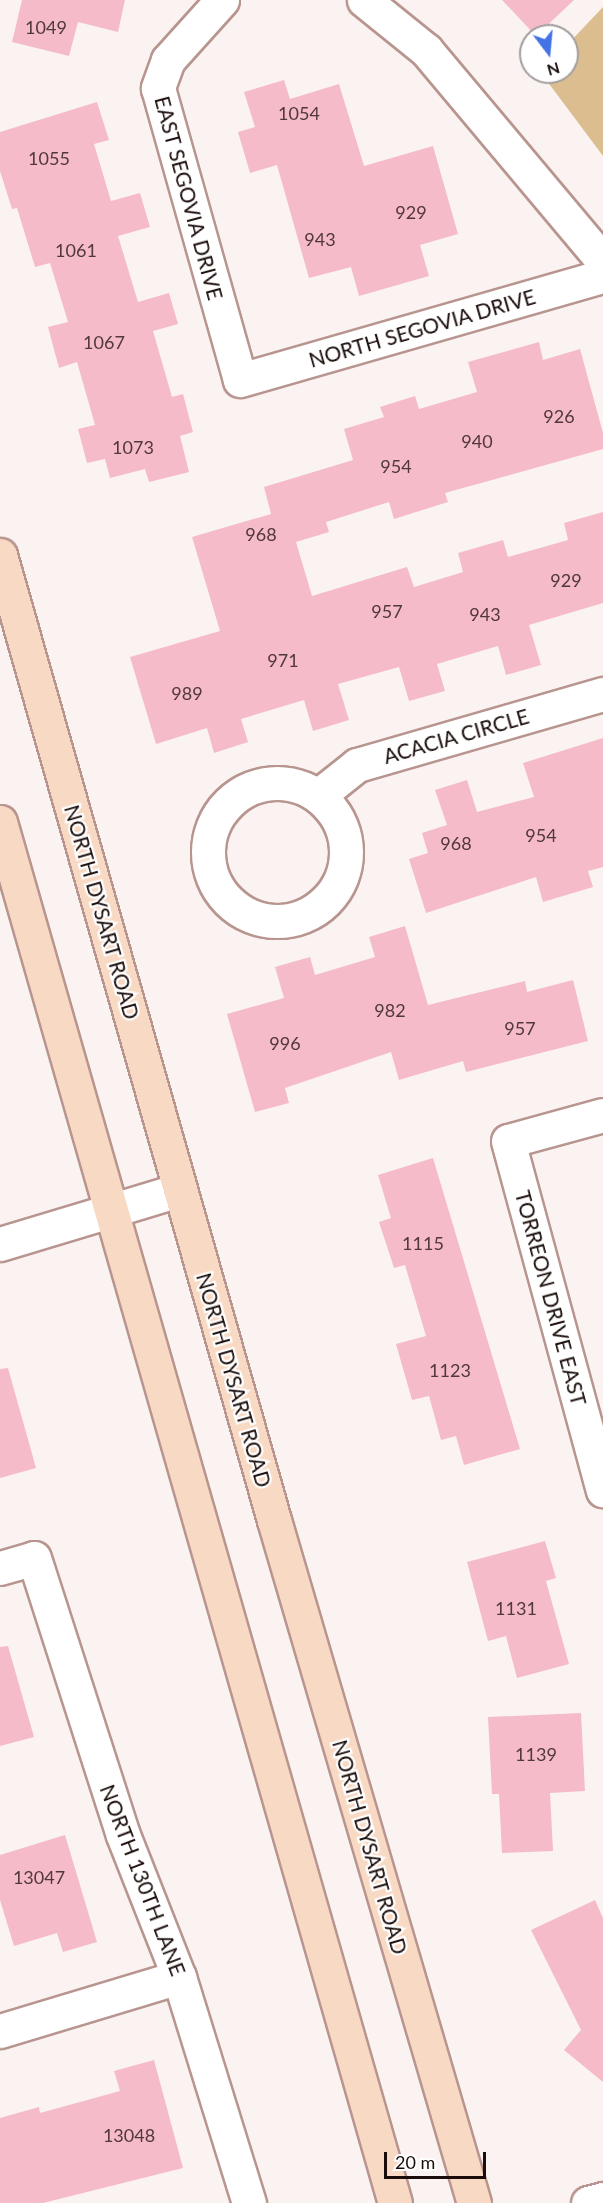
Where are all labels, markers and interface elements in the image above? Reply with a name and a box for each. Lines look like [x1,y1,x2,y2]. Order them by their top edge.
house number: 1049 [25,16,67,38]
north arrow [519,24,579,84]
text: N [545,59,562,81]
street label: EAST SEGOVIA DRIVE [149,93,229,303]
house number: 1054 [278,102,320,124]
house number: 1055 [28,147,70,169]
house number: 929 [395,201,427,223]
house number: 943 [304,228,336,250]
house number: 1061 [55,239,97,261]
street label: NORTH SEGOVIA DRIVE [305,283,539,373]
house number: 1067 [83,331,125,353]
house number: 926 [543,405,575,427]
house number: 940 [461,430,493,452]
house number: 1073 [112,436,154,458]
house number: 954 [380,455,412,477]
house number: 968 [245,523,277,545]
house number: 929 [550,569,582,591]
house number: 957 [371,600,403,622]
house number: 943 [469,603,501,625]
house number: 971 [267,649,299,671]
house number: 989 [171,682,203,704]
street label: ACACIA CIRCLE [380,703,532,769]
street label: NORTH DYSART ROAD [59,802,145,1022]
house number: 954 [525,824,557,846]
house number: 968 [440,832,472,854]
house number: 982 [374,999,406,1021]
house number: 957 [504,1017,536,1039]
house number: 996 [269,1032,301,1054]
street label: TORREON DRIVE EAST [510,1188,592,1408]
house number: 1115 [402,1232,444,1254]
street label: NORTH DYSART ROAD [191,1270,277,1490]
house number: 1123 [429,1359,471,1381]
house number: 1131 [495,1597,537,1619]
street label: NORTH DYSART ROAD [327,1737,413,1957]
house number: 1139 [515,1743,557,1765]
street label: NORTH 130TH LANE [95,1781,191,1979]
house number: 13047 [13,1866,65,1888]
house number: 13048 [103,2124,155,2146]
scale bar [387,2140,489,2178]
text: 20 m [395,2151,435,2173]

